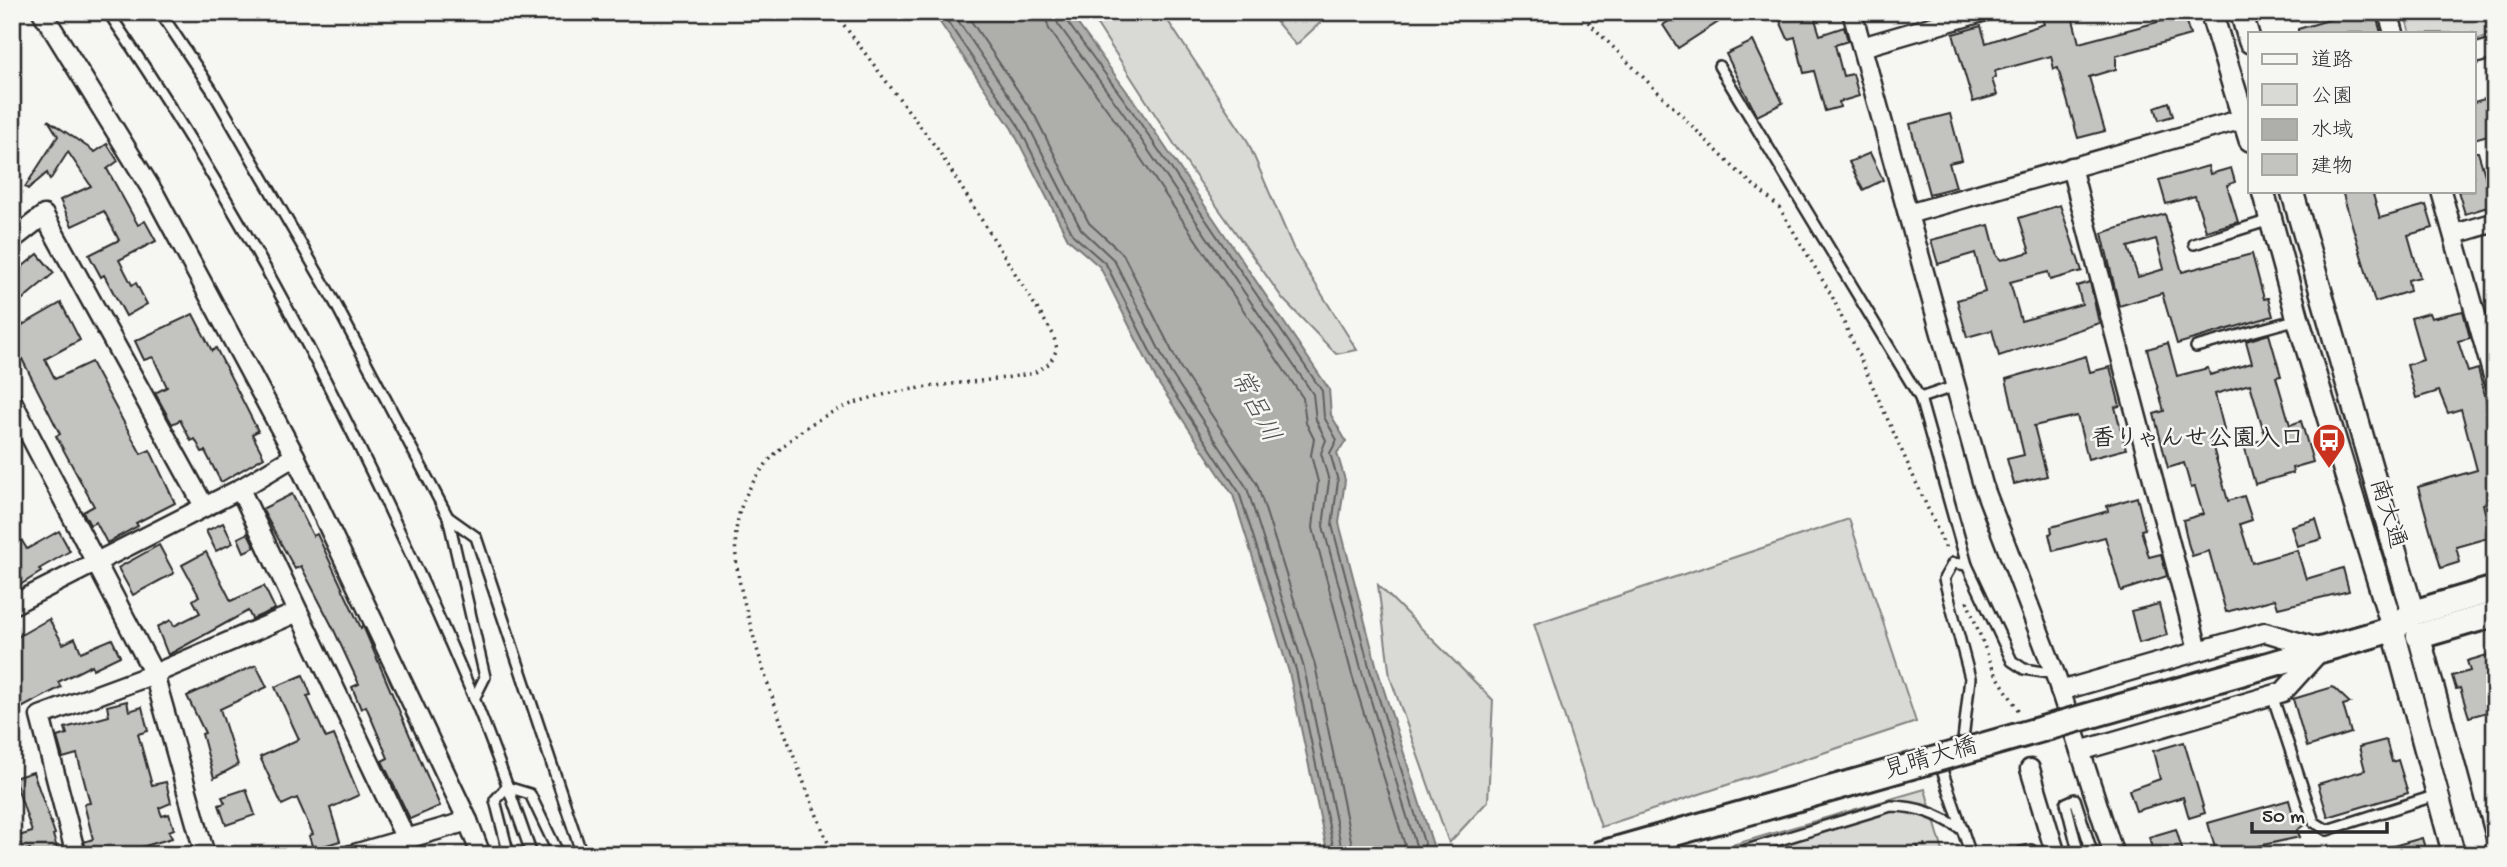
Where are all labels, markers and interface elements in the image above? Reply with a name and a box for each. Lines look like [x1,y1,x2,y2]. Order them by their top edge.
legend [2248,32,2476,192]
text: 道路 [2311,49,2353,75]
text: 公園 [2311,86,2353,111]
text: 水域 [2311,119,2353,145]
text: 建物 [2311,155,2353,181]
water label: 常呂川 [1221,364,1286,449]
bus stop icon: 香りゃんせ公園入口 [2310,421,2348,470]
place label: 香りゃんせ公園入口 [2091,425,2304,455]
street label: 南大通 [2362,475,2411,553]
street label: 見晴大橋 [1881,732,1981,787]
scale bar [2252,790,2386,834]
text: 50 m [2262,806,2305,831]

